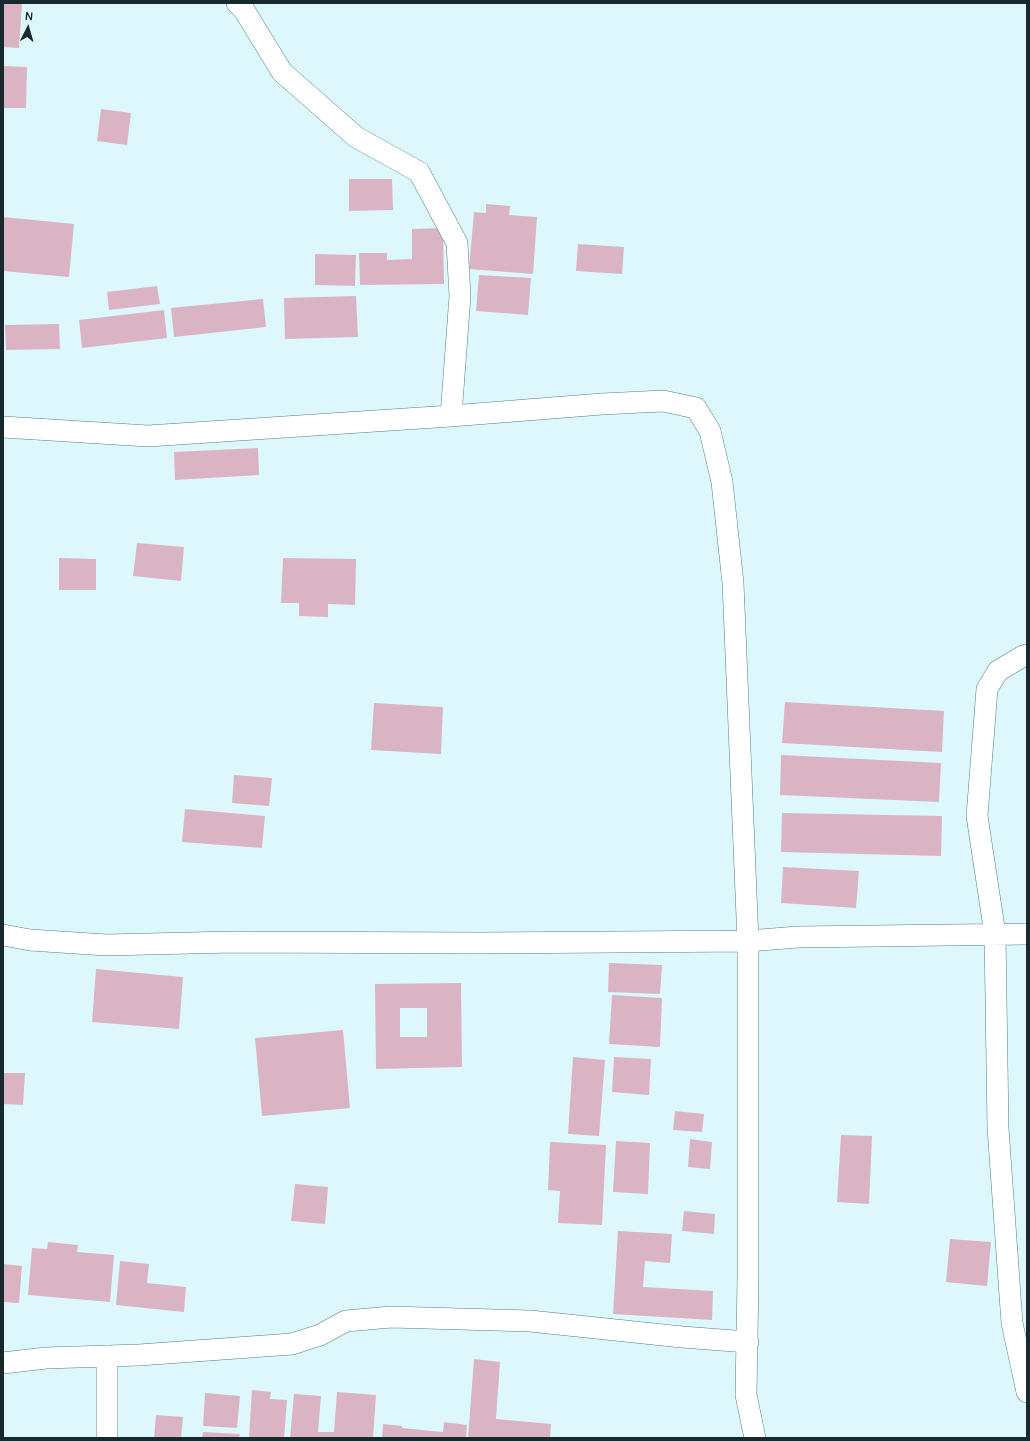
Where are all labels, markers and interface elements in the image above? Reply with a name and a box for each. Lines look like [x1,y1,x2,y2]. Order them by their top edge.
north arrow [8,8,48,48]
text: N [24,8,34,23]

